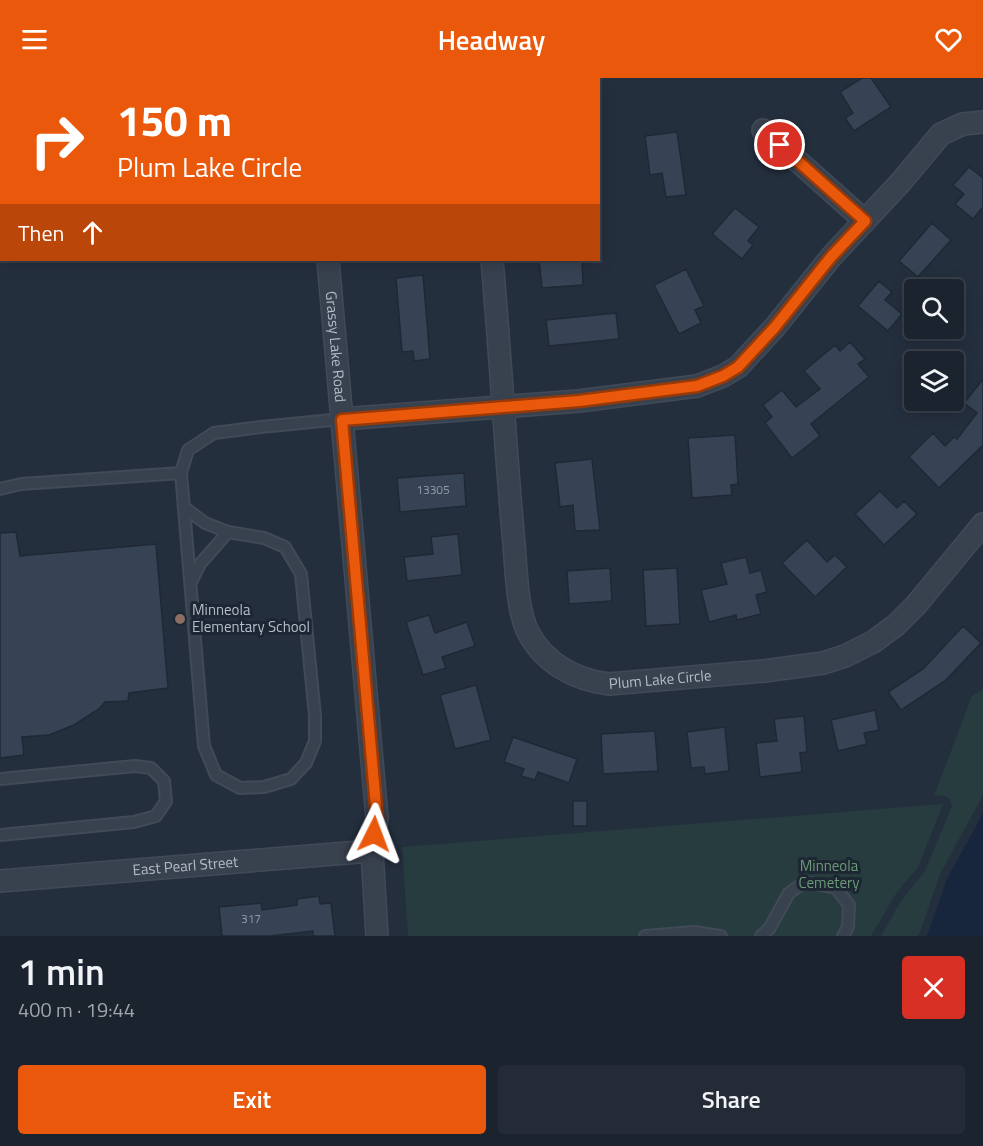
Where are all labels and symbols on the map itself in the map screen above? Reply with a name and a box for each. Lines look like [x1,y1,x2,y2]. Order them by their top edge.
pin [754,119,805,170]
street label: Grassy Lake Road [320,290,352,403]
house number: 13305 [416,480,450,499]
place label: Minneola Elementary School [192,598,310,638]
marker: Minneola Elementary School [173,612,187,626]
street label: Plum Lake Circle [608,663,712,695]
position arrow [342,802,406,866]
street label: East Pearl Street [132,850,240,881]
park label: Minneola Cemetery [799,854,859,894]
house number: 317 [241,909,261,928]

